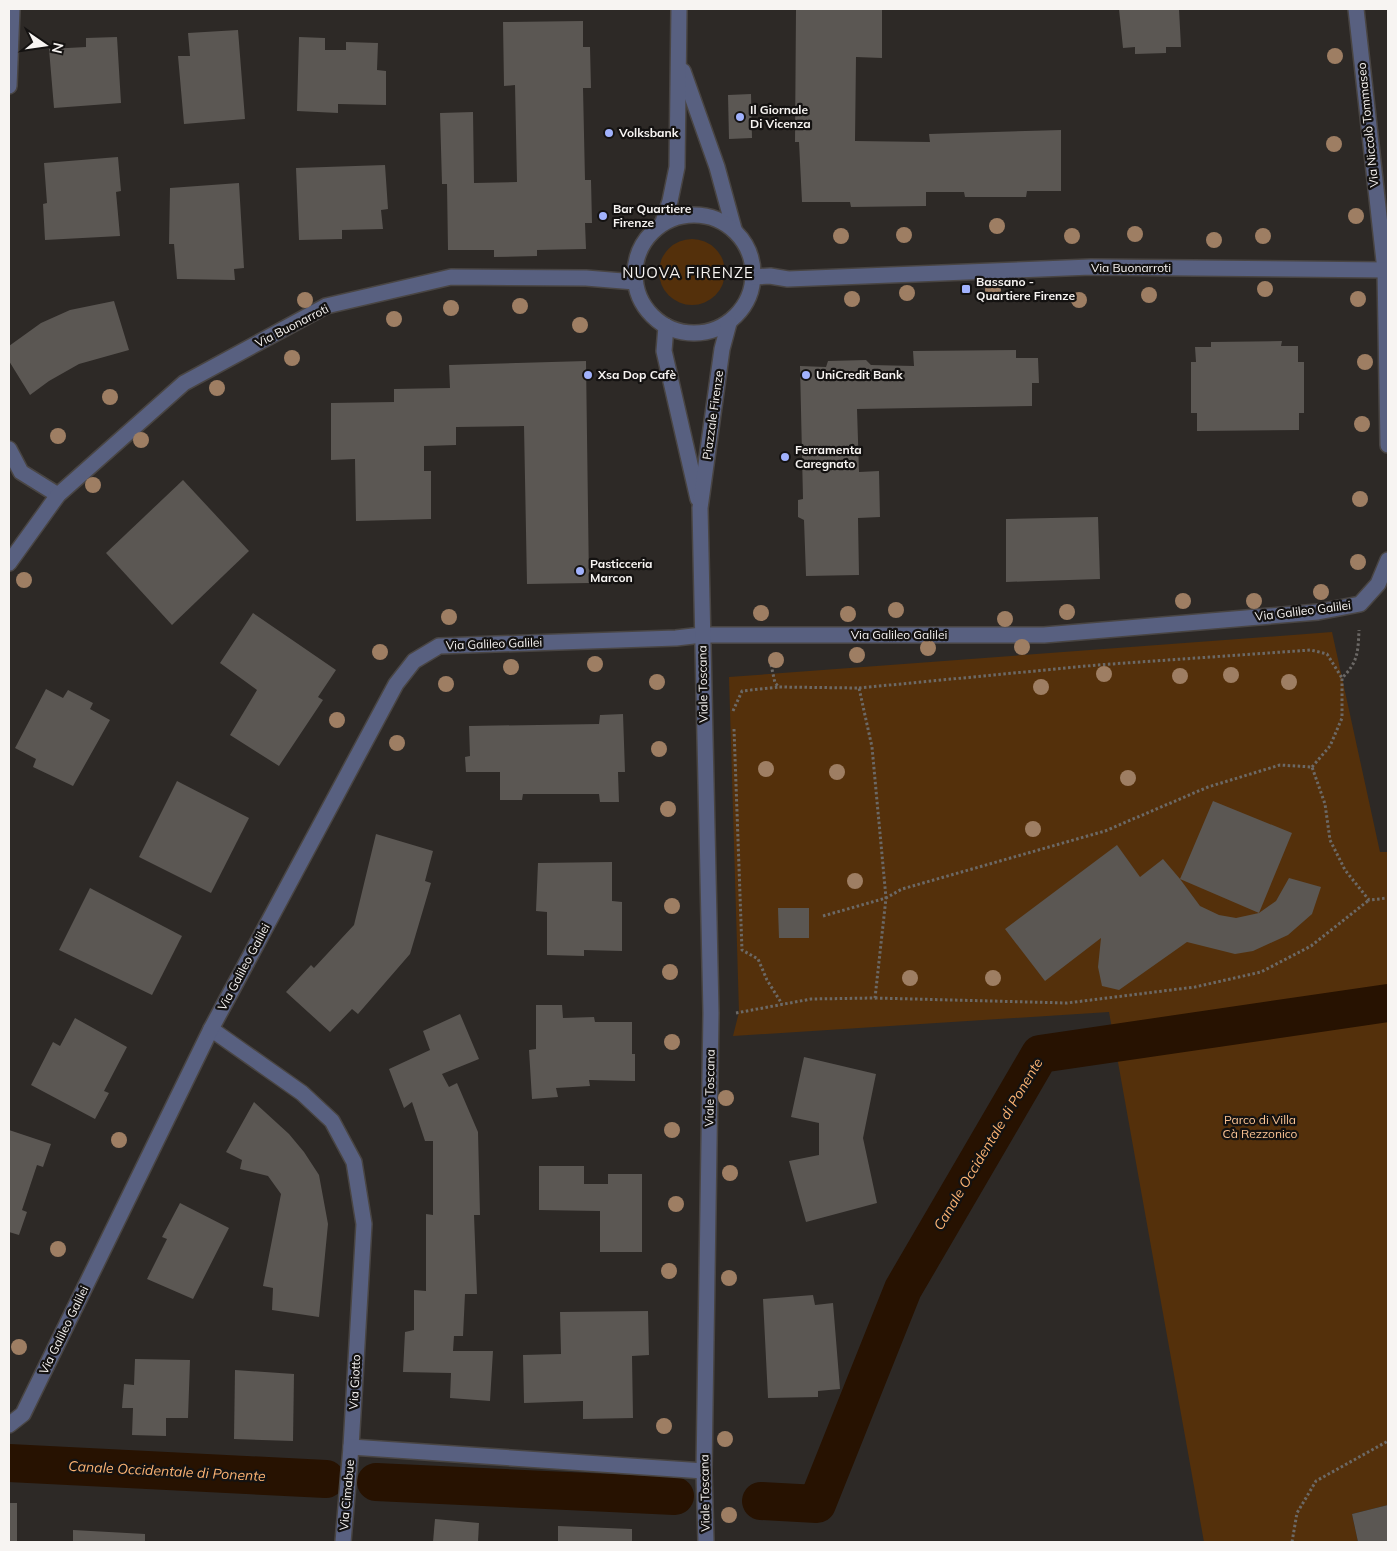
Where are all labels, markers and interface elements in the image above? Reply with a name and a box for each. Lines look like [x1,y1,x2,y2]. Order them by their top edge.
north arrow [20,20,70,70]
text: N [48,41,68,55]
street label: Via Niccolò Tommaseo [1353,62,1382,188]
place label: Il Giornale Di Vicenza [750,102,811,131]
marker: Il Giornale Di Vicenza [734,111,746,123]
place label: Volksbank [618,125,679,140]
marker: Volksbank [603,127,615,139]
place label: Bar Quartiere Firenze [613,201,692,230]
marker: Bar Quartiere Firenze [597,210,609,222]
street label: Via Buonarroti [1091,260,1171,275]
district label: NUOVA FIRENZE [622,263,754,282]
place label: Bassano - Quartiere Firenze [976,274,1075,303]
marker: Bassano - Quartiere Firenze [960,283,972,295]
street label: Via Buonarroti [253,301,331,350]
place label: Xsa Dop Cafè [597,367,676,382]
place label: UniCredit Bank [816,367,903,382]
marker: Xsa Dop Cafè [582,369,594,381]
street label: Piazzale Firenze [699,369,726,461]
marker: UniCredit Bank [800,369,812,381]
place label: Ferramenta Caregnato [795,442,862,471]
marker: Ferramenta Caregnato [779,451,791,463]
place label: Pasticceria Marcon [590,556,653,585]
marker: Pasticceria Marcon [574,565,586,577]
street label: Via Galileo Galilei [1254,597,1352,624]
street label: Via Galileo Galilei [851,627,947,642]
street label: Via Galileo Galilei [445,634,543,653]
street label: Viale Toscana [694,645,711,723]
street label: Via Galileo Galilei [214,920,273,1013]
street label: Viale Toscana [701,1049,718,1127]
water label: Canale Occidentale di Ponente [929,1054,1047,1233]
park label: Parco di Villa Cà Rezzonico [1223,1112,1298,1141]
street label: Via Galileo Galilei [36,1283,92,1376]
street label: Via Giotto [346,1354,363,1410]
street label: Viale Toscana [696,1454,713,1532]
water label: Canale Occidentale di Ponente [68,1457,267,1485]
street label: Via Cimabue [336,1459,357,1531]

